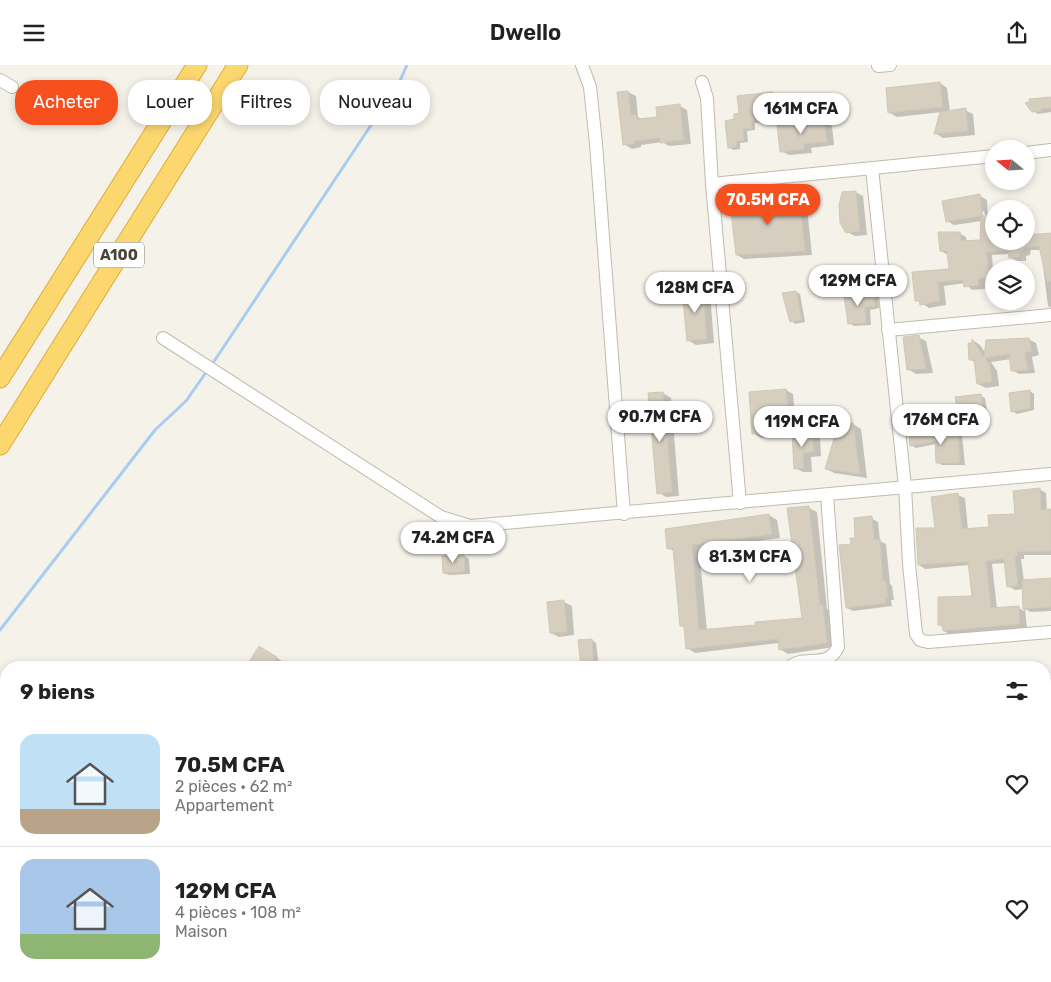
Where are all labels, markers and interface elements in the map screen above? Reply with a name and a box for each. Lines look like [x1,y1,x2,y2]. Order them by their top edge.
icon: menu [20,19,48,47]
text: Dwello [490,19,561,46]
icon: share [1003,19,1031,47]
chip: Acheter [15,80,118,125]
chip: Louer [128,80,212,125]
chip: Filtres [222,80,310,125]
chip: Nouveau [320,80,430,125]
pin: 161M CFA [749,93,853,135]
text: 161M CFA [764,99,838,118]
north arrow [985,140,1035,190]
map controls [985,140,1035,310]
pin: 70.5M CFA [711,184,825,226]
text: 70.5M CFA [726,190,810,209]
button: locate [985,200,1035,250]
road number: A100 [94,243,144,267]
button: layers [985,260,1035,310]
pin: 129M CFA [806,265,910,307]
pin: 128M CFA [643,271,747,314]
text: 129M CFA [819,271,897,290]
text: 128M CFA [656,278,734,297]
pin: 90.7M CFA [603,401,717,443]
pin: 176M CFA [889,403,993,446]
pin: 119M CFA [750,405,854,448]
text: 90.7M CFA [619,407,701,426]
text: 176M CFA [903,410,979,429]
text: 119M CFA [765,412,839,431]
pin: 74.2M CFA [396,521,510,564]
text: 74.2M CFA [411,528,495,547]
pin: 81.3M CFA [693,541,807,583]
text: 81.3M CFA [709,547,791,566]
icon: filters [1003,677,1031,705]
text: 9 biens [20,679,95,704]
text: 70.5M CFA [175,752,284,777]
icon: home [60,754,120,814]
icon: heart [1003,770,1031,798]
text: 2 pièces · 62 m² [175,777,292,796]
text: Appartement [175,796,274,815]
text: 129M CFA [175,878,276,903]
icon: home [60,879,120,939]
icon: heart [1003,895,1031,923]
text: 4 pièces · 108 m² [175,903,301,922]
text: Maison [175,922,227,941]

